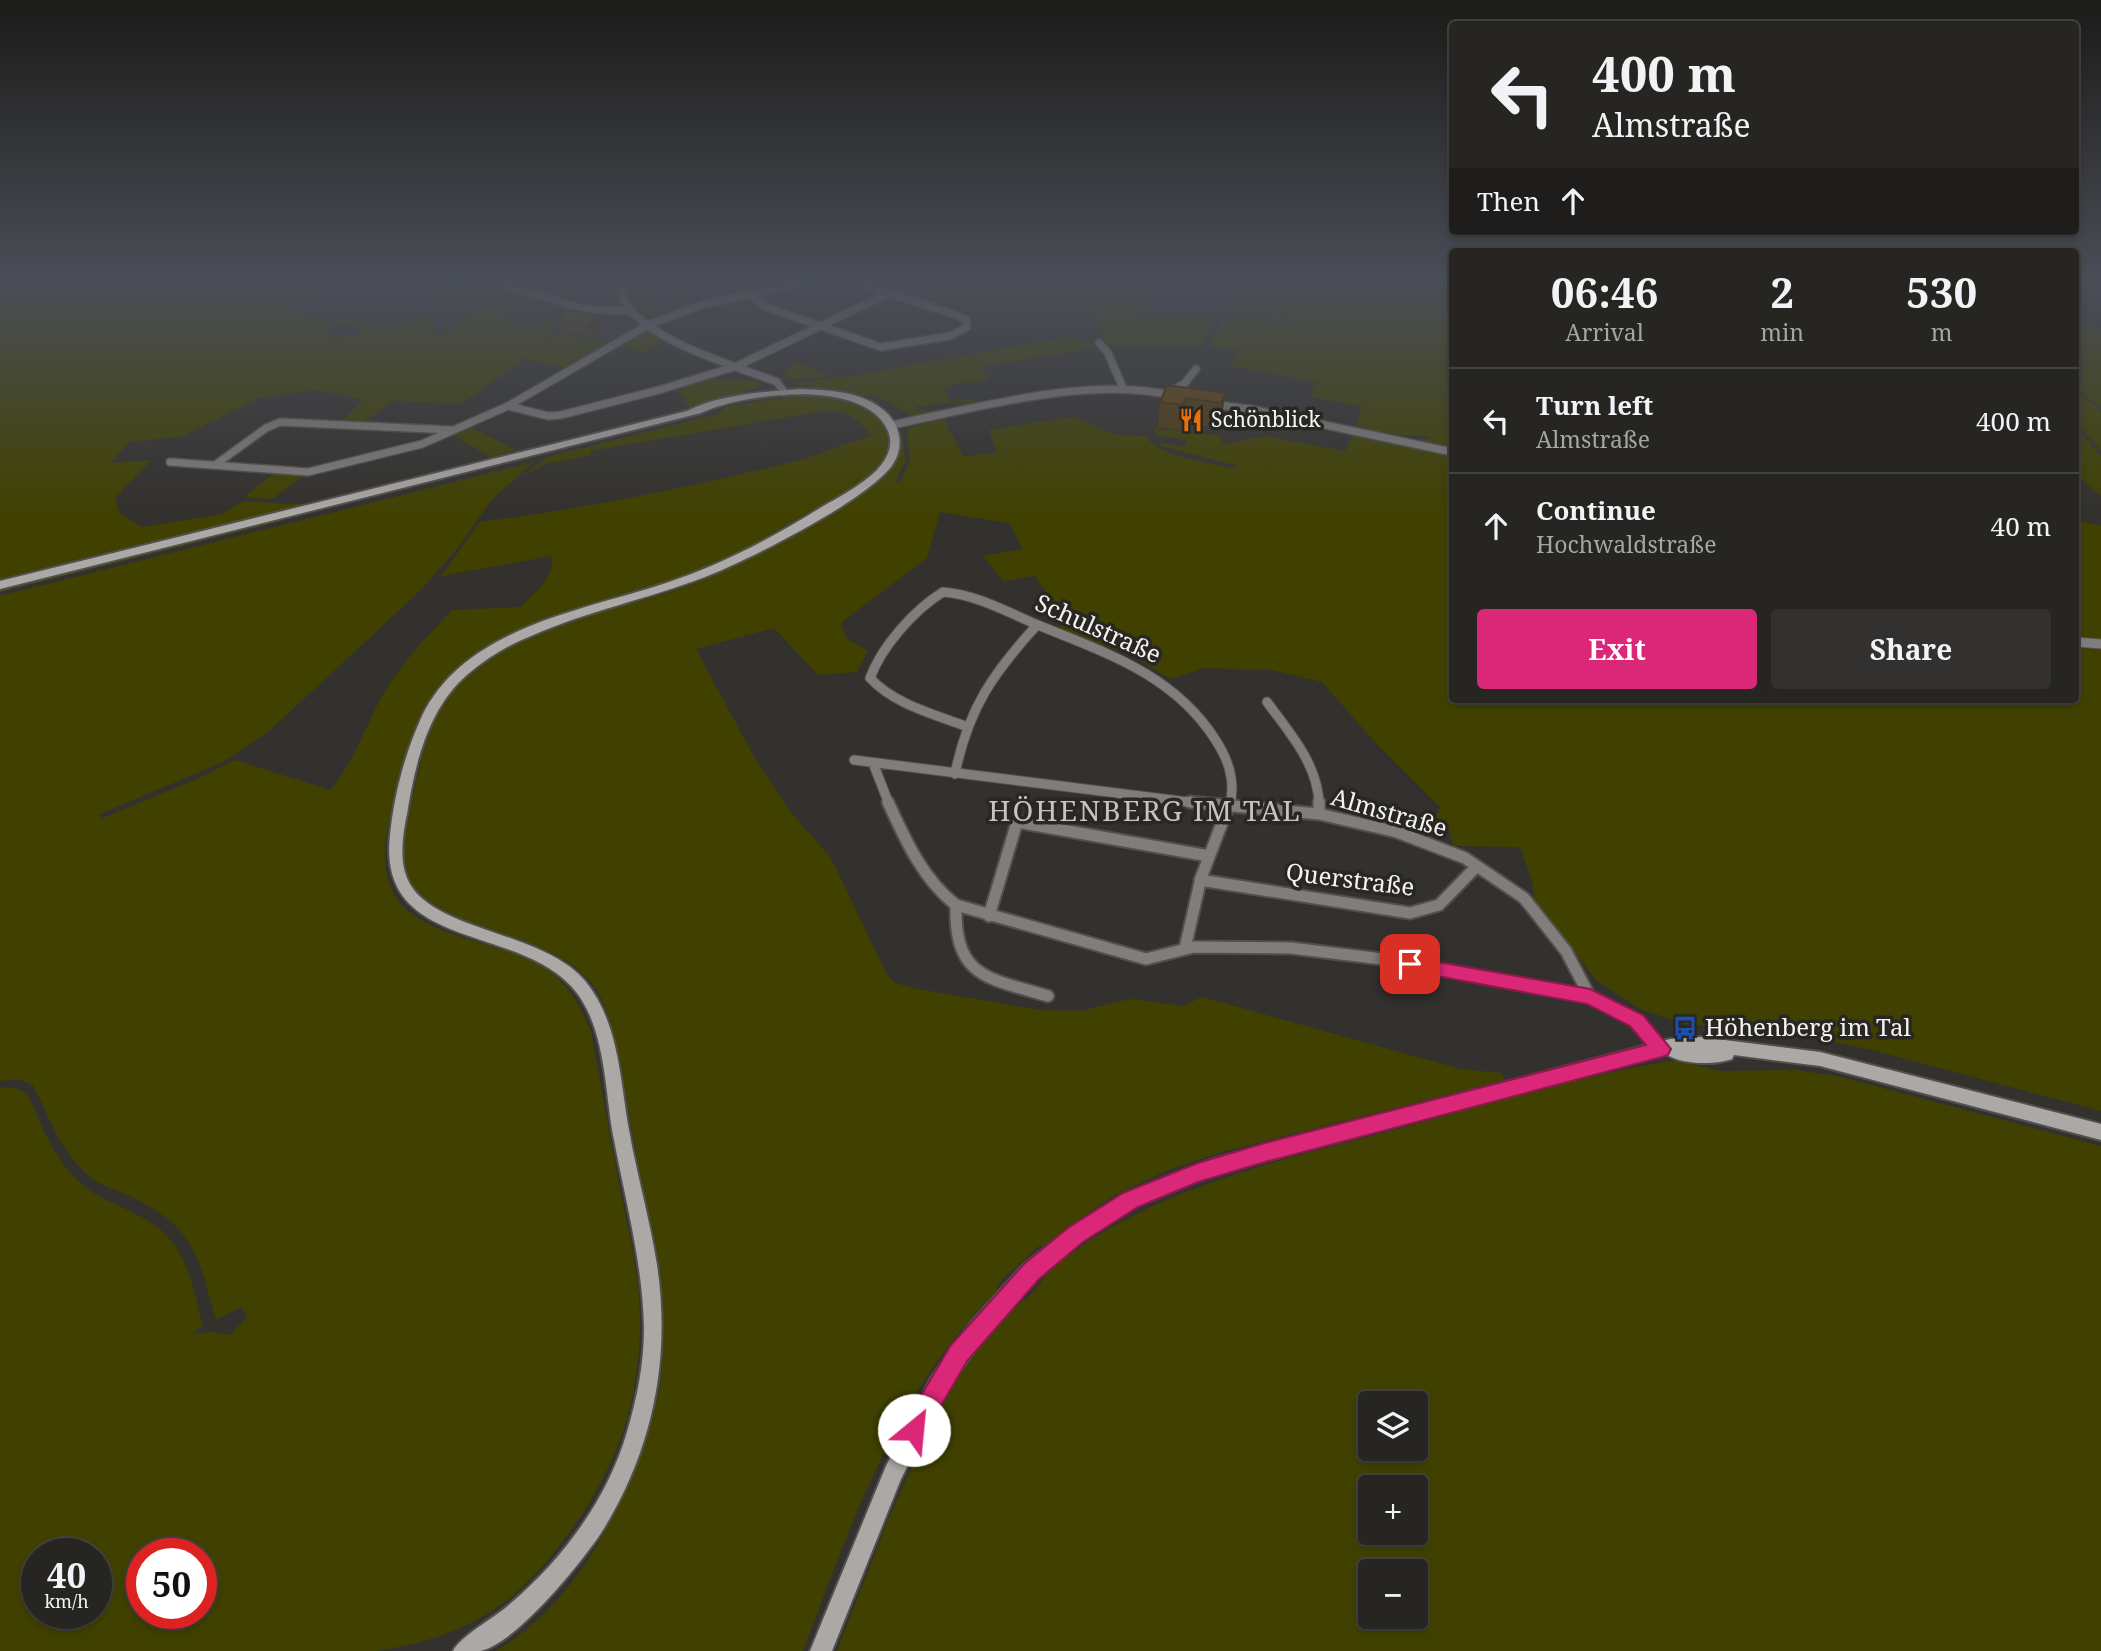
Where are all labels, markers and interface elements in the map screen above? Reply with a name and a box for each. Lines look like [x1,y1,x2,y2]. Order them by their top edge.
text: 400 m [1592,40,1736,106]
icon: left [1477,49,1568,140]
text: Almstraße [1592,103,1751,146]
icon: ahead [1554,182,1592,220]
text: Then [1477,183,1540,219]
text: 06:46 [1551,263,1658,320]
text: 2 [1770,263,1794,320]
text: 530 [1906,263,1977,320]
text: Arrival [1565,316,1644,348]
text: min [1760,316,1804,348]
text: m [1931,316,1952,348]
text: Turn left [1536,387,1653,423]
icon: left [1477,402,1515,440]
text: 400 m [1976,403,2051,439]
place label: Schönblick [1211,405,1321,433]
restaurant icon: Schönblick [1177,406,1205,434]
text: Almstraße [1536,423,1650,455]
text: Continue [1536,492,1656,528]
icon: ahead [1477,507,1515,545]
text: 40 m [1991,508,2051,544]
text: Hochwaldstraße [1536,528,1716,560]
street label: Schulstraße [1030,585,1167,670]
button: Exit [1477,609,1757,689]
button: Share [1771,609,2051,689]
street label: Almstraße [1328,779,1451,844]
district label: HÖHENBERG IM TAL [988,791,1302,829]
street label: Querstraße [1284,854,1416,903]
pin [1380,934,1440,994]
icon: arrive [1391,945,1429,983]
place label: Höhenberg im Tal [1705,1010,1912,1043]
bus stop icon: Höhenberg im Tal [1671,1014,1699,1042]
map controls [1358,1391,1428,1629]
button: layers [1358,1391,1428,1461]
position arrow [877,1393,951,1467]
button: + [1358,1475,1428,1545]
speed limit sign: 50 [126,1538,217,1629]
text: 40 [47,1551,86,1598]
button: − [1358,1559,1428,1629]
text: km/h [44,1589,89,1613]

